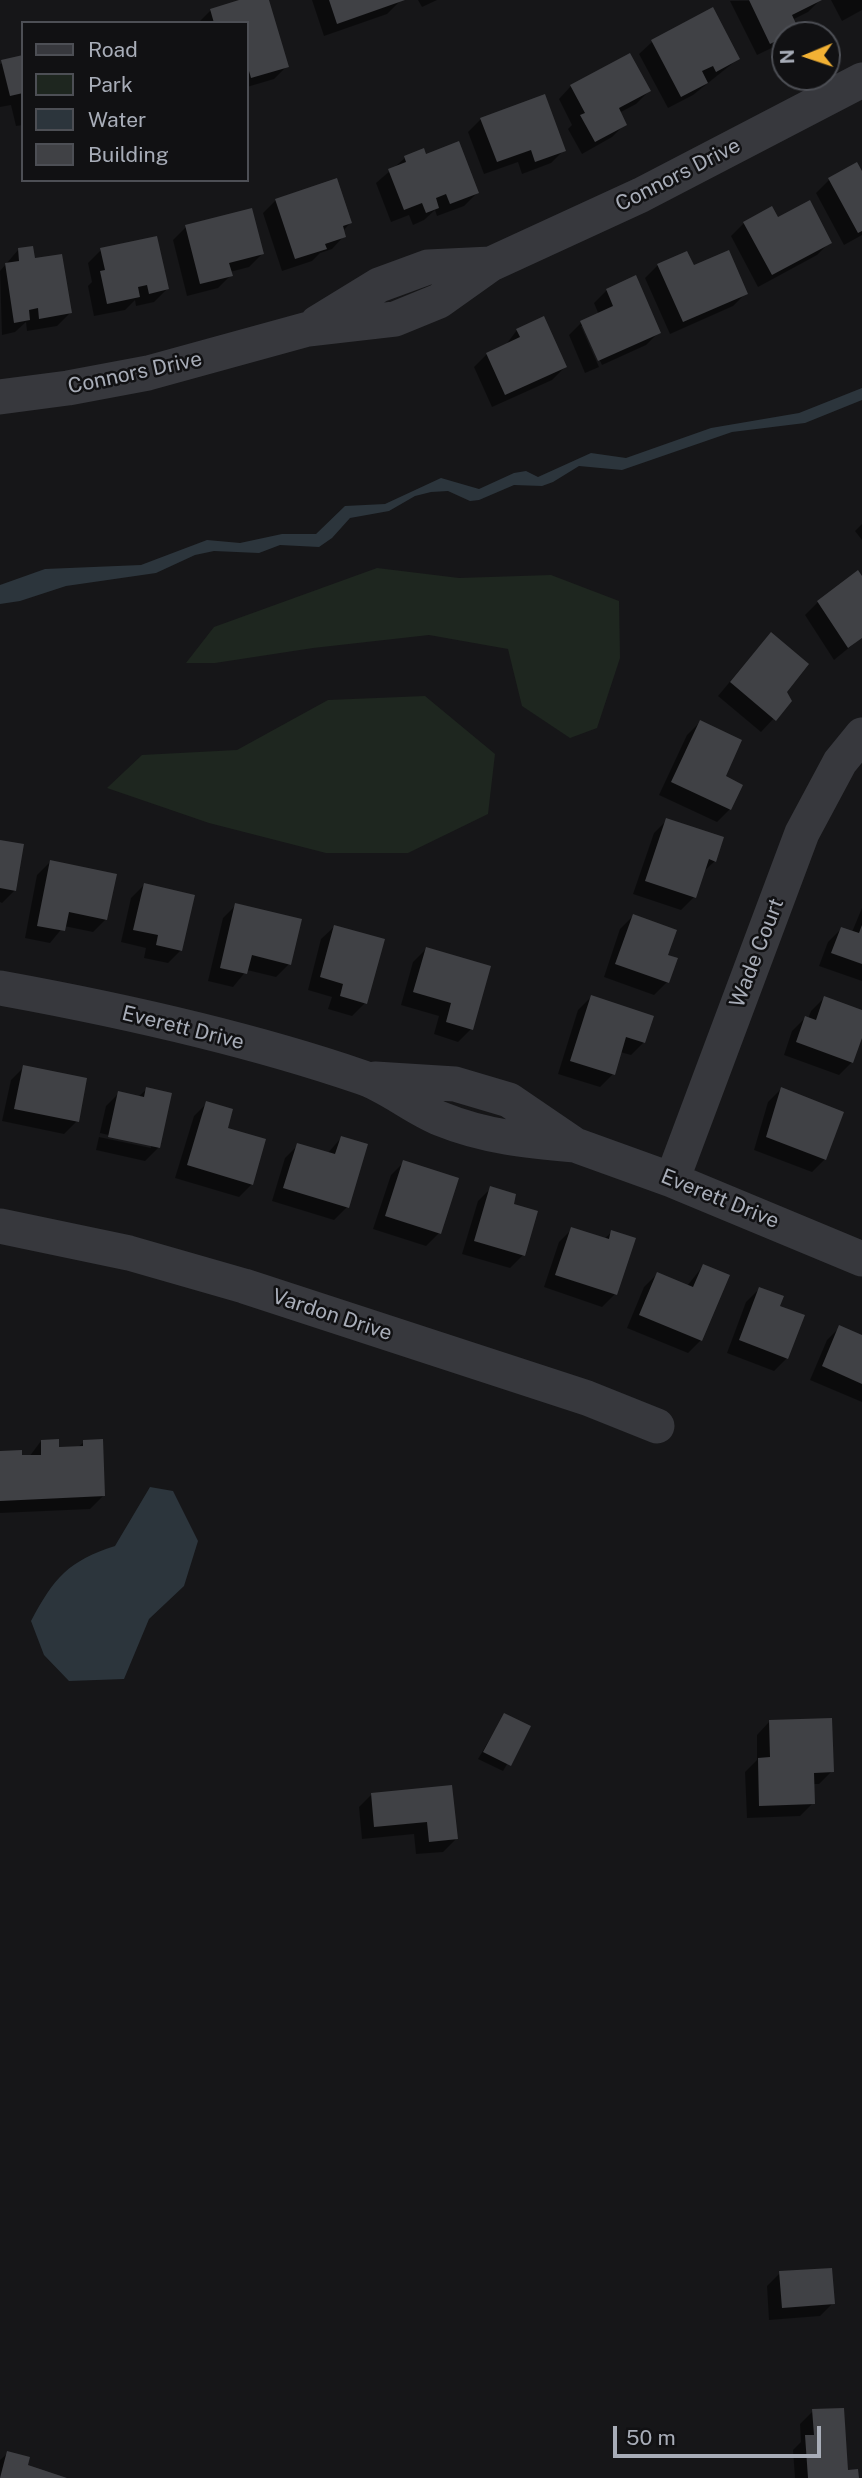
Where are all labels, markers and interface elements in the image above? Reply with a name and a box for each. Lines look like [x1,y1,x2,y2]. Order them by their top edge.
legend [21,21,248,182]
north arrow [771,21,841,91]
text: Road [88,37,138,62]
text: N [776,49,798,64]
text: Park [88,72,133,97]
text: Water [88,107,146,132]
street label: Connors Drive [611,133,745,217]
text: Building [88,142,169,167]
street label: Connors Drive [66,346,204,400]
street label: Wade Court [725,895,789,1011]
street label: Everett Drive [119,1001,247,1055]
street label: Everett Drive [657,1164,783,1234]
street label: Vardon Drive [269,1284,395,1346]
scale bar [617,2412,825,2456]
text: 50 m [626,2425,676,2450]

